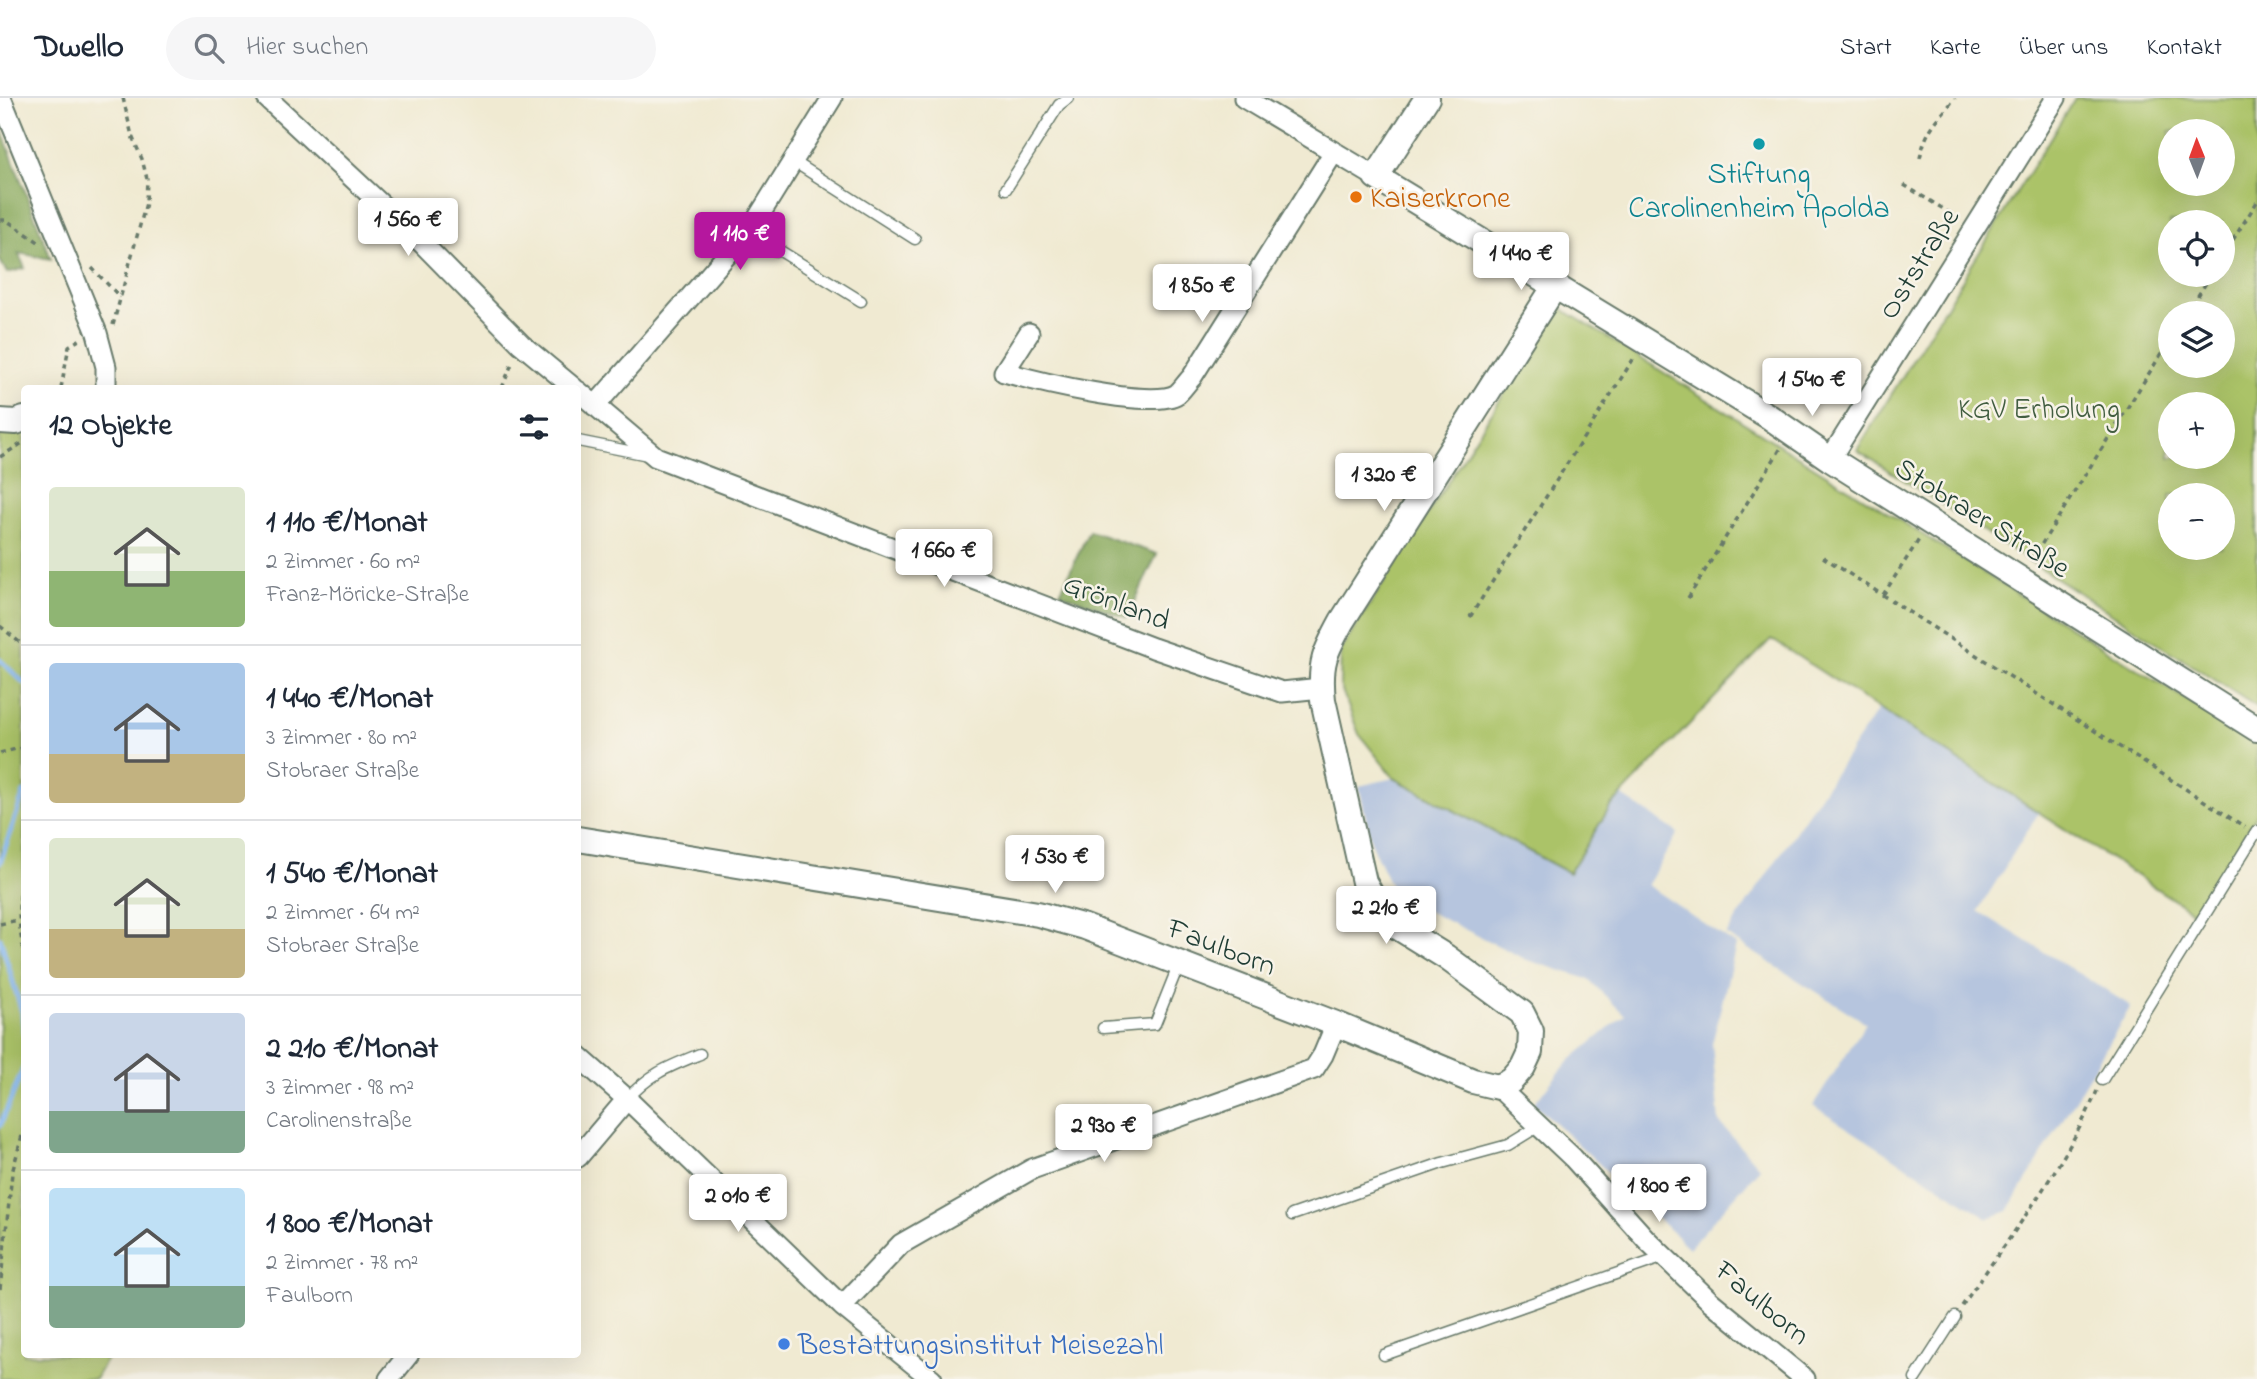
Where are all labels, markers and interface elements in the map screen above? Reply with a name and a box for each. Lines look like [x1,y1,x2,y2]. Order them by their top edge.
search box [166,17,656,80]
text: Dwello [35,24,124,72]
icon: search [190,29,228,67]
text: Hier suchen [246,29,368,67]
text: Start [1840,31,1892,66]
text: Karte [1930,31,1981,66]
text: Über uns [2019,31,2108,66]
text: Kontakt [2146,31,2222,66]
north arrow [2158,119,2235,196]
map controls [2158,119,2235,560]
marker: Stiftung Carolinenheim Apolda [1751,136,1767,152]
place label: Stiftung Carolinenheim Apolda [1628,154,1890,232]
place label: Kaiserkrone [1370,178,1511,222]
marker: Kaiserkrone [1348,189,1364,205]
pin: 1 560 € [343,198,473,258]
street label: Oststraße [1869,199,1973,329]
text: 1 560 € [374,204,442,237]
button: locate [2158,210,2235,287]
pin: 1 110 € [675,212,805,272]
text: 1 110 € [710,218,770,251]
pin: 1 440 € [1456,232,1586,292]
text: 1 440 € [1489,238,1553,271]
pin: 1 850 € [1137,264,1267,324]
text: 1 850 € [1169,270,1235,303]
button: layers [2158,301,2235,378]
pin: 1 540 € [1747,358,1877,418]
text: 1 540 € [1778,364,1846,397]
park label: KGV Erholung [1958,389,2120,433]
button: + [2158,392,2235,469]
text: 12 Objekte [49,405,172,449]
icon: filters [515,408,553,446]
street label: Stobraer Straße [1885,448,2078,591]
pin: 1 320 € [1319,454,1449,513]
text: 1 320 € [1351,459,1417,492]
button: − [2158,483,2235,560]
text: 1 110 €/Monat [266,502,428,546]
icon: home [105,515,189,599]
pin: 1 660 € [879,530,1009,589]
text: 1 660 € [911,535,977,568]
text: 2 Zimmer · 60 m² [266,546,420,579]
street label: Grönland [1056,563,1176,644]
text: Franz-Möricke-Straße [266,579,469,612]
text: 1 440 €/Monat [266,678,433,722]
icon: home [105,691,189,775]
text: 3 Zimmer · 80 m² [266,722,417,755]
text: Stobraer Straße [266,755,419,788]
pin: 1 530 € [990,836,1120,895]
text: 1 530 € [1021,841,1089,874]
text: 1 540 €/Monat [266,853,438,897]
icon: home [105,866,189,950]
pin: 2 210 € [1321,886,1451,946]
text: 2 210 € [1352,892,1420,925]
text: 2 Zimmer · 64 m² [266,897,420,930]
street label: Faulborn [1159,908,1282,990]
text: Stobraer Straße [266,930,419,963]
text: 2 210 €/Monat [266,1028,438,1072]
icon: home [105,1041,189,1125]
text: 3 Zimmer · 98 m² [266,1072,414,1105]
pin: 2 930 € [1039,1104,1169,1164]
text: Carolinenstraße [266,1105,412,1138]
text: 2 930 € [1071,1110,1137,1143]
pin: 1 800 € [1594,1164,1724,1224]
text: 1 800 € [1627,1170,1691,1203]
pin: 2 010 € [673,1174,803,1234]
text: 2 010 € [705,1180,771,1213]
text: 1 800 €/Monat [266,1203,433,1247]
icon: home [105,1216,189,1300]
text: 2 Zimmer · 78 m² [266,1247,418,1280]
street label: Faulborn [1703,1250,1819,1358]
text: Faulborn [266,1280,353,1313]
place label: Bestattungsinstitut Meisezahl [797,1325,1163,1369]
marker: Bestattungsinstitut Meisezahl [776,1336,792,1352]

